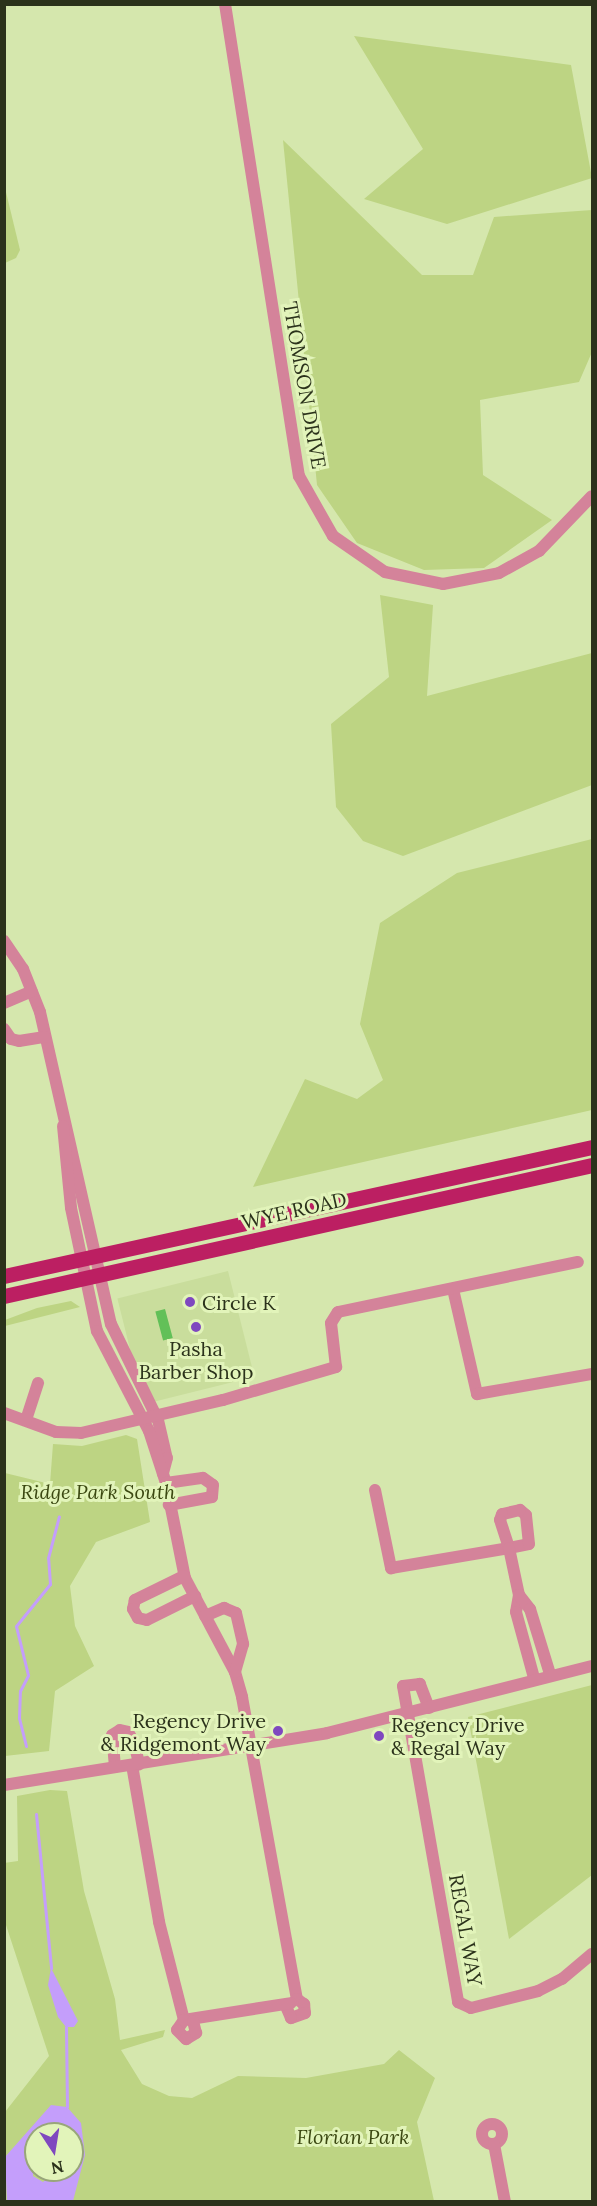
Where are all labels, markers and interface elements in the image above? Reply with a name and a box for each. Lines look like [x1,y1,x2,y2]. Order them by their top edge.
street label: THOMSON DRIVE [278,300,332,470]
street label: WYE ROAD [239,1186,349,1234]
place label: Circle K [202,1290,276,1314]
marker: Circle K [183,1295,197,1309]
marker: Pasha Barber Shop [189,1320,203,1334]
place label: Pasha Barber Shop [139,1336,253,1383]
park label: Ridge Park South [21,1479,175,1503]
place label: Regency Drive & Ridgemont Way [101,1708,266,1755]
place label: Regency Drive & Regal Way [391,1712,525,1759]
marker: Regency Drive & Ridgemont Way [271,1724,285,1738]
marker: Regency Drive & Regal Way [372,1729,386,1743]
street label: REGAL WAY [444,1872,488,1988]
north arrow [24,2122,84,2182]
park label: Florian Park [297,2124,409,2148]
text: N [49,2157,65,2179]

